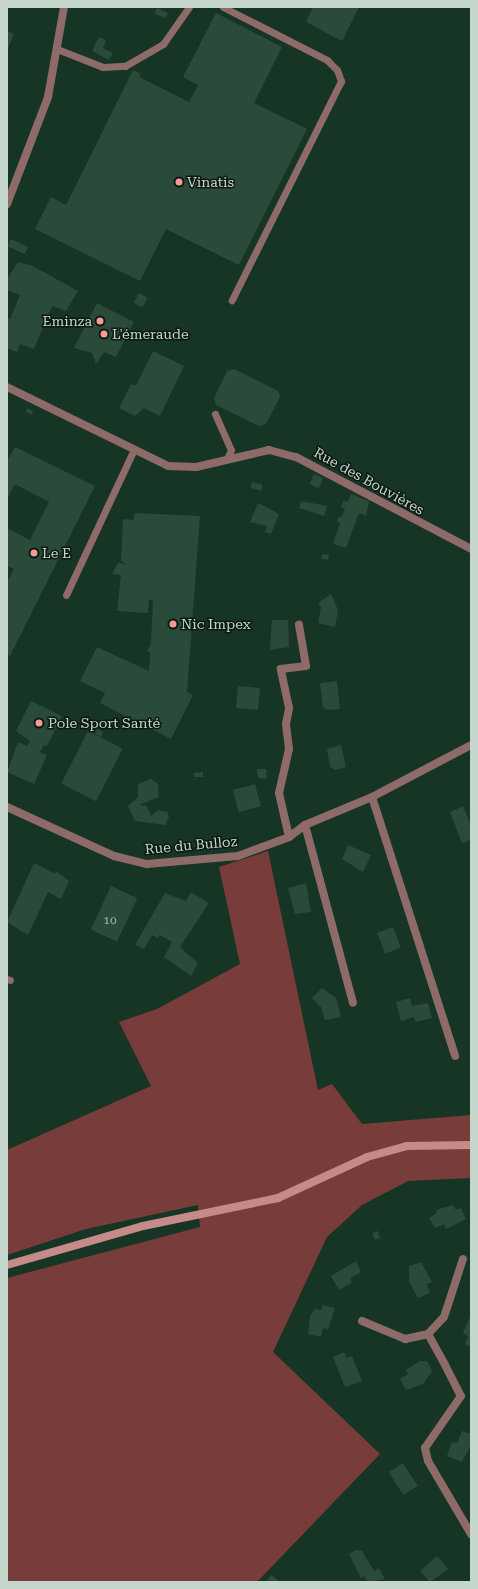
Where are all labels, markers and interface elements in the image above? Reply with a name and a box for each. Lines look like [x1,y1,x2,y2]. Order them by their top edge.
place label: Vinatis [187,174,234,190]
marker: Vinatis [174,177,184,187]
place label: Eminza [43,313,92,329]
marker: Eminza [95,316,105,326]
place label: L'émeraude [112,326,189,342]
marker: L'émeraude [99,329,109,339]
street label: Rue des Bouvières [311,444,427,518]
place label: Le E [42,545,71,561]
marker: Le E [29,548,39,558]
place label: Nic Impex [181,616,251,632]
marker: Nic Impex [168,619,178,629]
place label: Pole Sport Santé [48,715,160,731]
marker: Pole Sport Santé [33,717,45,729]
street label: Rue du Bulloz [144,833,238,857]
house number: 10 [103,914,117,928]

